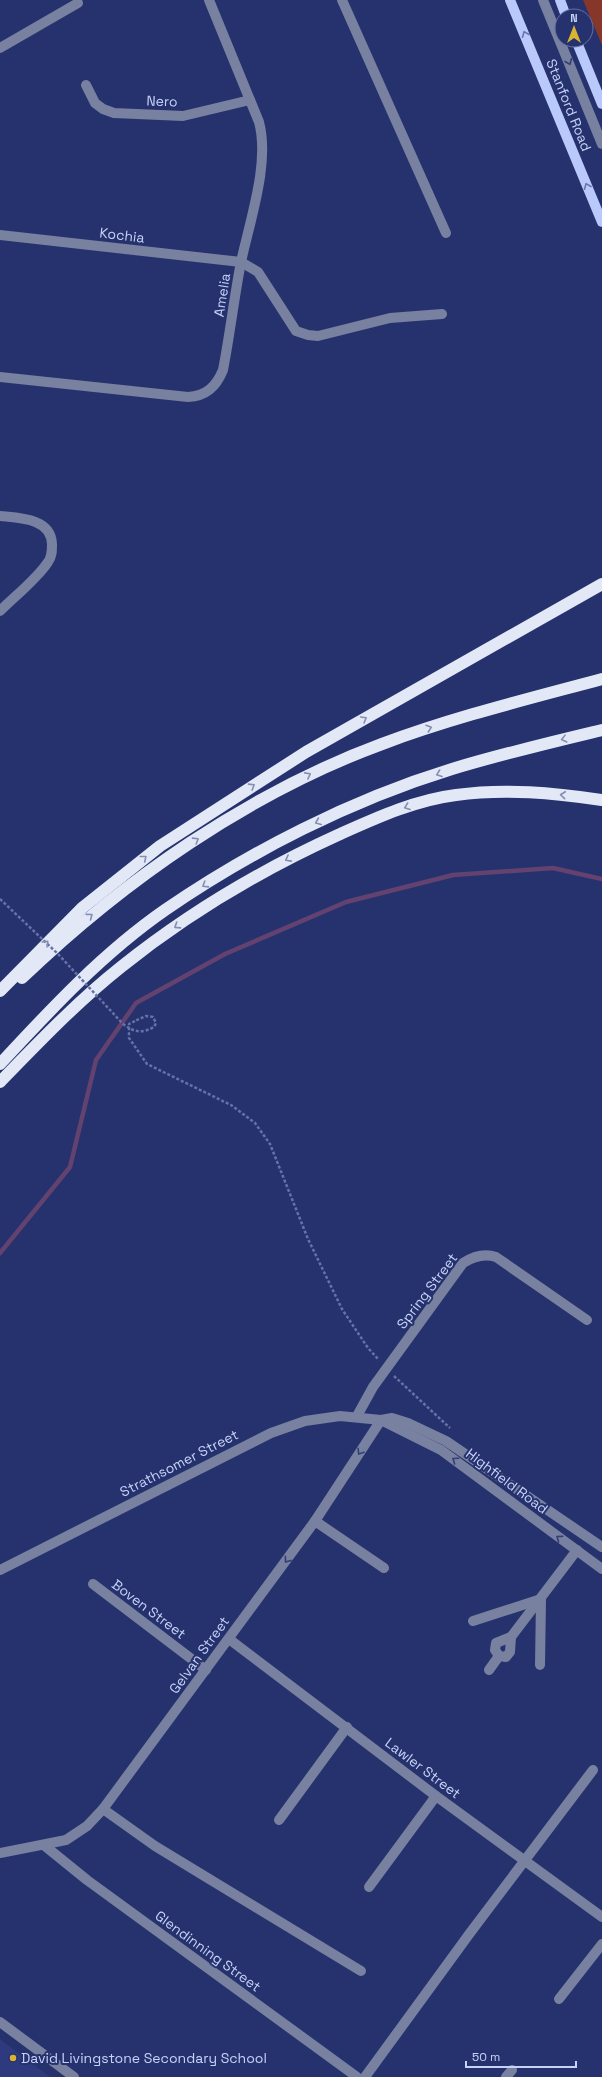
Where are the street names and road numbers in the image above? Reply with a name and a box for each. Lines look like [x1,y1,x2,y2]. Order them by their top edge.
street label: Stanford Road [542,56,596,154]
street label: Nero [146,91,178,111]
street label: Kochia [98,223,146,247]
street label: Amelia [210,272,234,318]
street label: Spring Street [393,1250,461,1332]
street label: Strathsomer Street [117,1425,241,1501]
street label: Highfield Road [462,1444,552,1518]
street label: Boven Street [108,1575,190,1643]
street label: Gelvan Street [165,1613,233,1697]
street label: Lawler Street [382,1734,464,1802]
street label: Glendinning Street [152,1907,264,1995]

